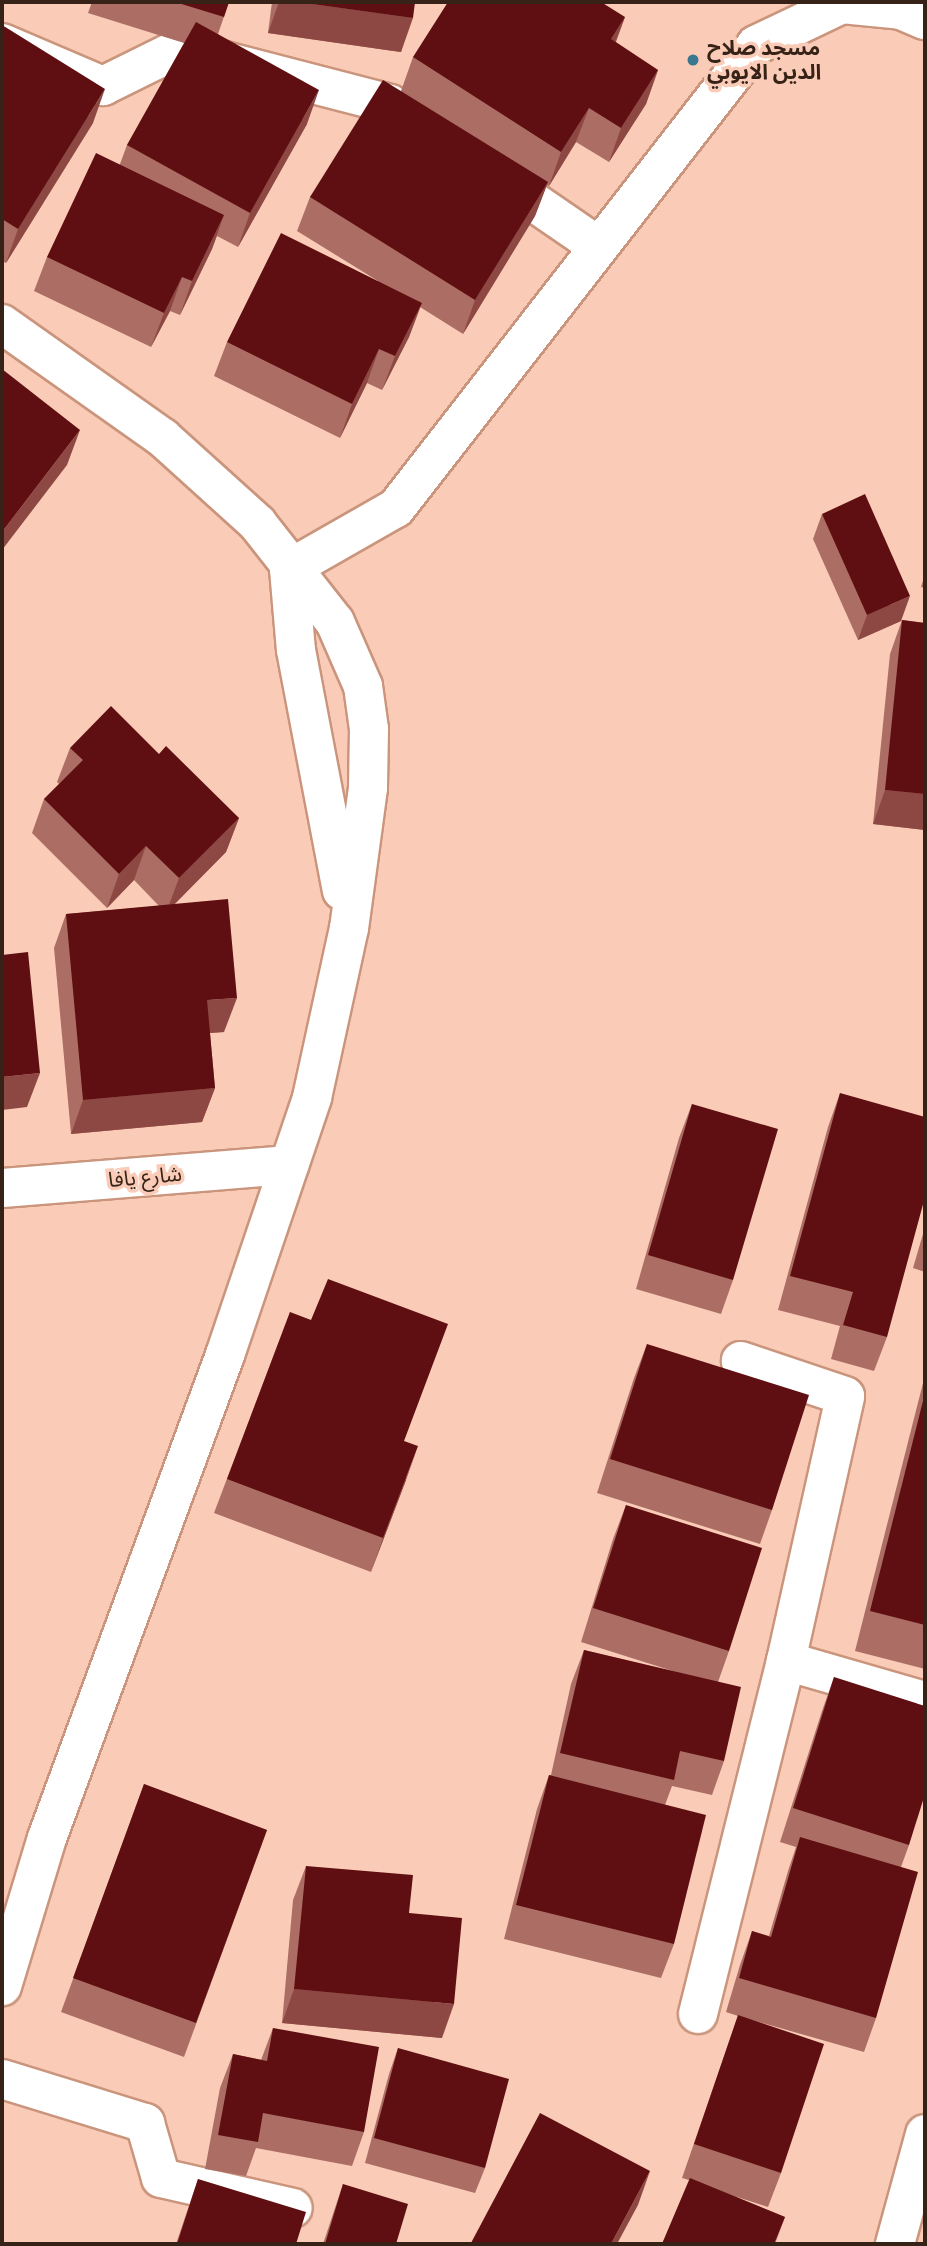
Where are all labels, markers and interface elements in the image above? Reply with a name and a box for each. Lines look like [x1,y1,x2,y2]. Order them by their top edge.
place label: مسجد صلاح الدين الايوبي [707,35,821,85]
marker: مسجد صلاح الدين الايوبي [685,52,701,68]
street label: شارع يافا [107,1161,183,1193]

